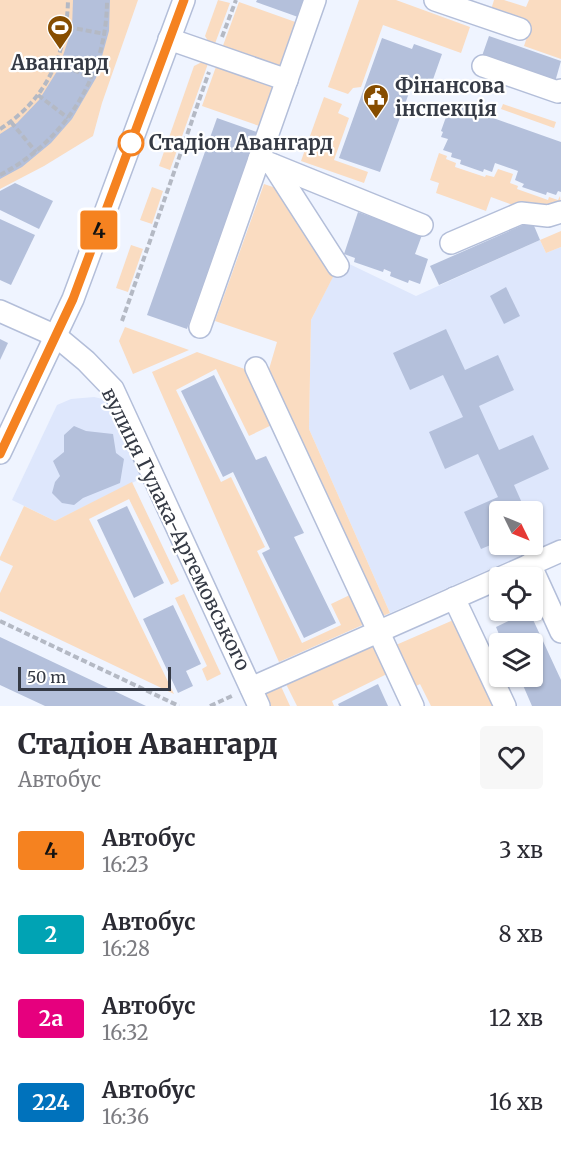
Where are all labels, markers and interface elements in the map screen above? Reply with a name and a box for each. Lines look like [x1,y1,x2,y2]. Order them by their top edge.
sports icon: Авангард [45,13,75,51]
place label: Авангард [10,50,109,75]
place label: Фінансова інспекція [395,73,505,121]
public building icon: Фінансова інспекція [361,82,391,120]
marker: Стадіон Авангард [118,130,144,156]
place label: Стадіон Авангард [149,130,333,155]
line badge: 4 [80,210,118,250]
text: 4 [92,217,106,244]
street label: вулиця Гулака-Артемовського [97,383,256,675]
north arrow [489,501,543,555]
map controls [489,501,543,687]
button: locate [489,567,543,621]
button: layers [489,633,543,687]
scale bar [18,664,171,692]
text: 50 m [27,667,66,687]
text: Стадіон Авангард [18,726,278,762]
button: heart [480,726,543,789]
text: Автобус [18,767,101,792]
text: Автобус [102,824,195,852]
text: 3 хв [499,836,543,864]
text: 4 [44,837,58,864]
text: 16:23 [102,852,149,877]
text: Автобус [102,908,195,936]
text: 8 хв [499,920,543,948]
text: 2 [45,921,57,948]
text: 16:28 [102,936,150,961]
text: Автобус [102,992,195,1020]
text: 12 хв [489,1004,543,1032]
text: 2а [39,1005,63,1032]
text: 16:32 [102,1020,149,1045]
text: Автобус [102,1076,195,1104]
text: 16 хв [489,1088,543,1116]
text: 224 [32,1089,70,1116]
text: 16:36 [102,1104,149,1129]

